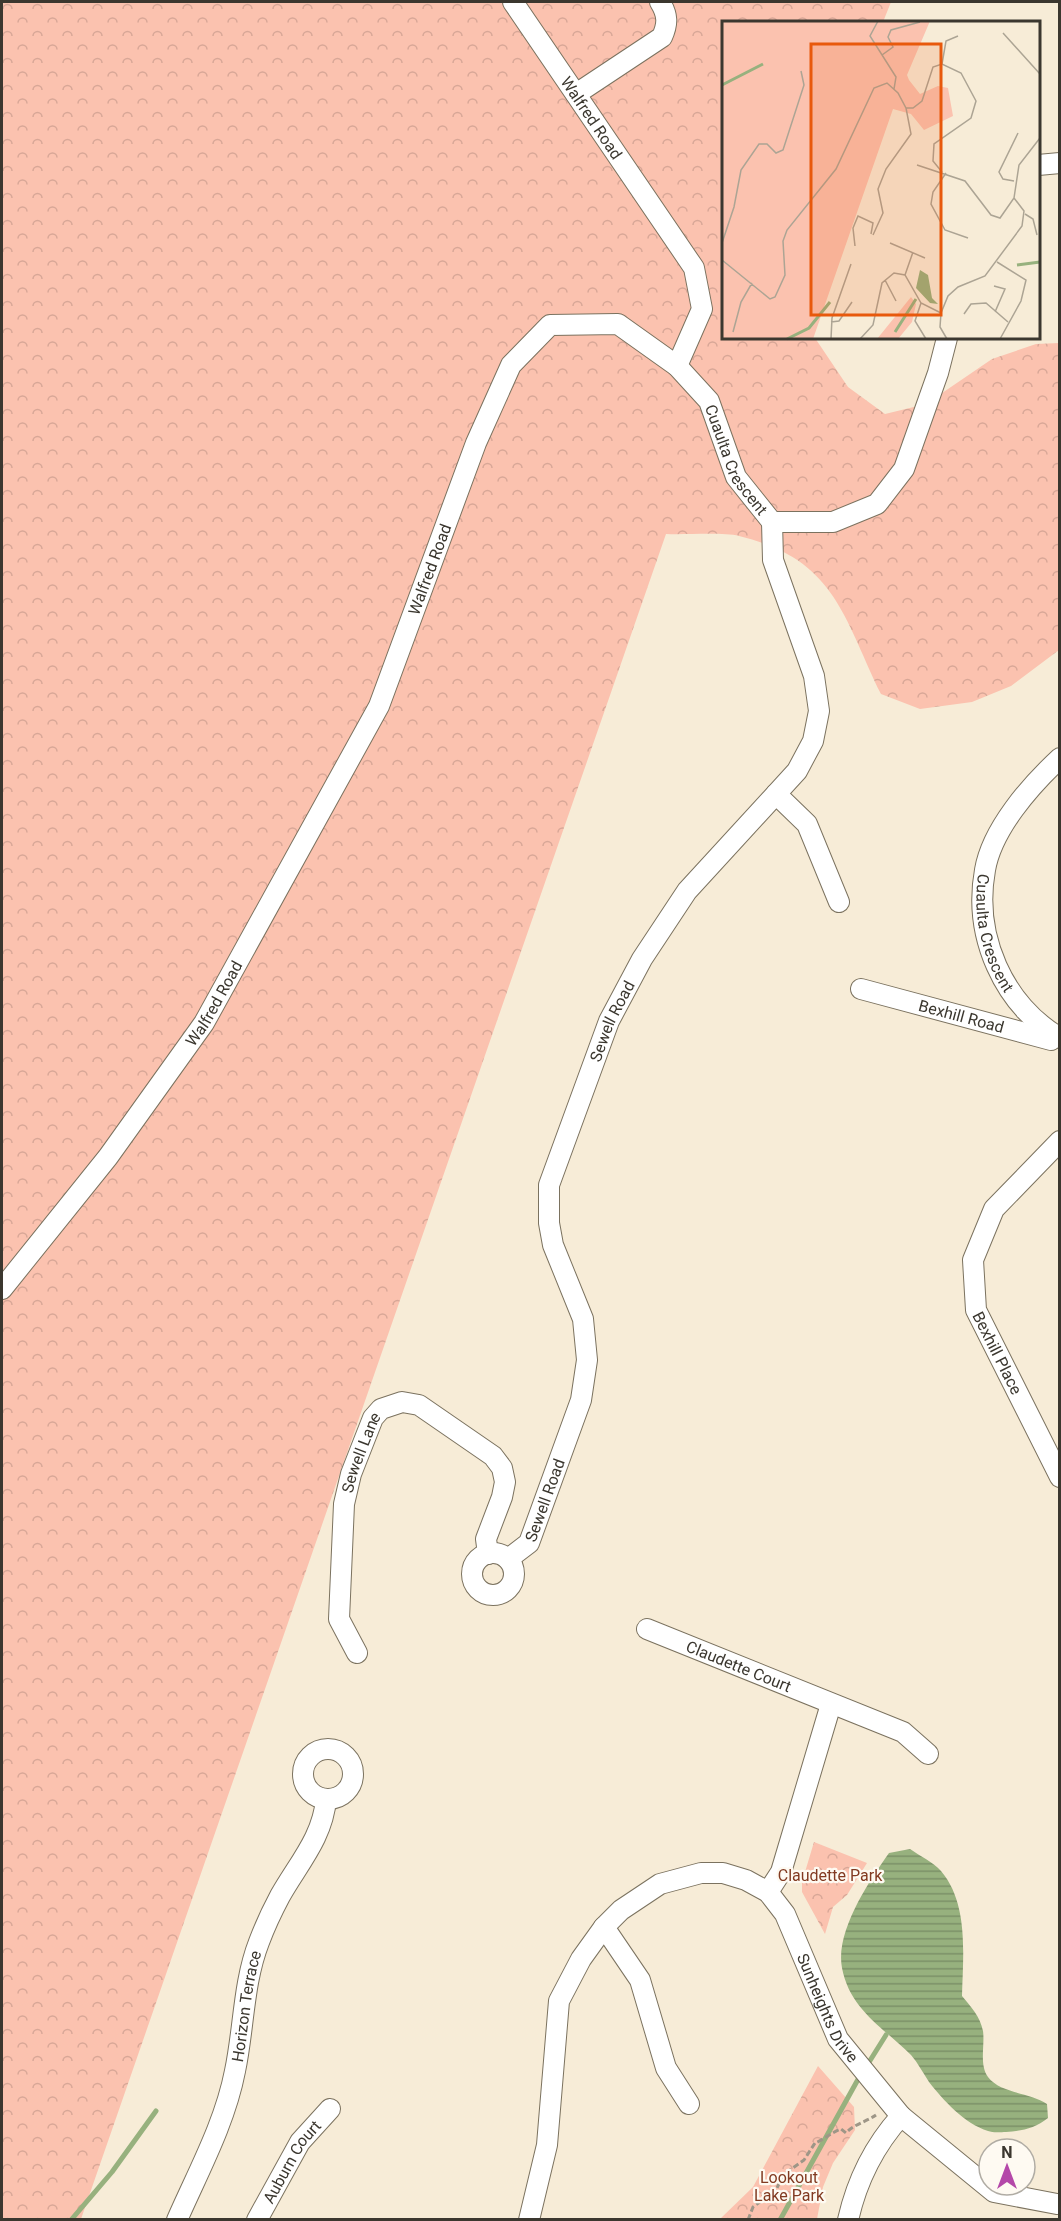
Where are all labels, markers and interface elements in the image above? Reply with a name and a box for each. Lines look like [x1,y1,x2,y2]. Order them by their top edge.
inset map [722,21,1040,339]
street label: Walfred Road [557,73,626,163]
street label: Cuaulta Crescent [701,402,771,519]
street label: Walfred Road [404,521,455,618]
street label: Cuaulta Crescent [972,873,1018,996]
street label: Walfred Road [182,958,246,1050]
street label: Sewell Road [586,978,639,1064]
street label: Bexhill Road [917,996,1006,1037]
street label: Bexhill Place [968,1308,1026,1398]
street label: Sewell Lane [338,1408,384,1495]
street label: Sewell Road [521,1456,569,1544]
street label: Claudette Court [683,1637,794,1696]
park label: Claudette Park [778,1866,883,1885]
street label: Horizon Terrace [228,1948,265,2063]
street label: Sunheights Drive [793,1951,862,2066]
street label: Auburn Court [259,2117,325,2207]
north arrow [977,2137,1037,2197]
text: N [1001,2143,1013,2162]
park label: Lookout Lake Park [754,2168,825,2205]

